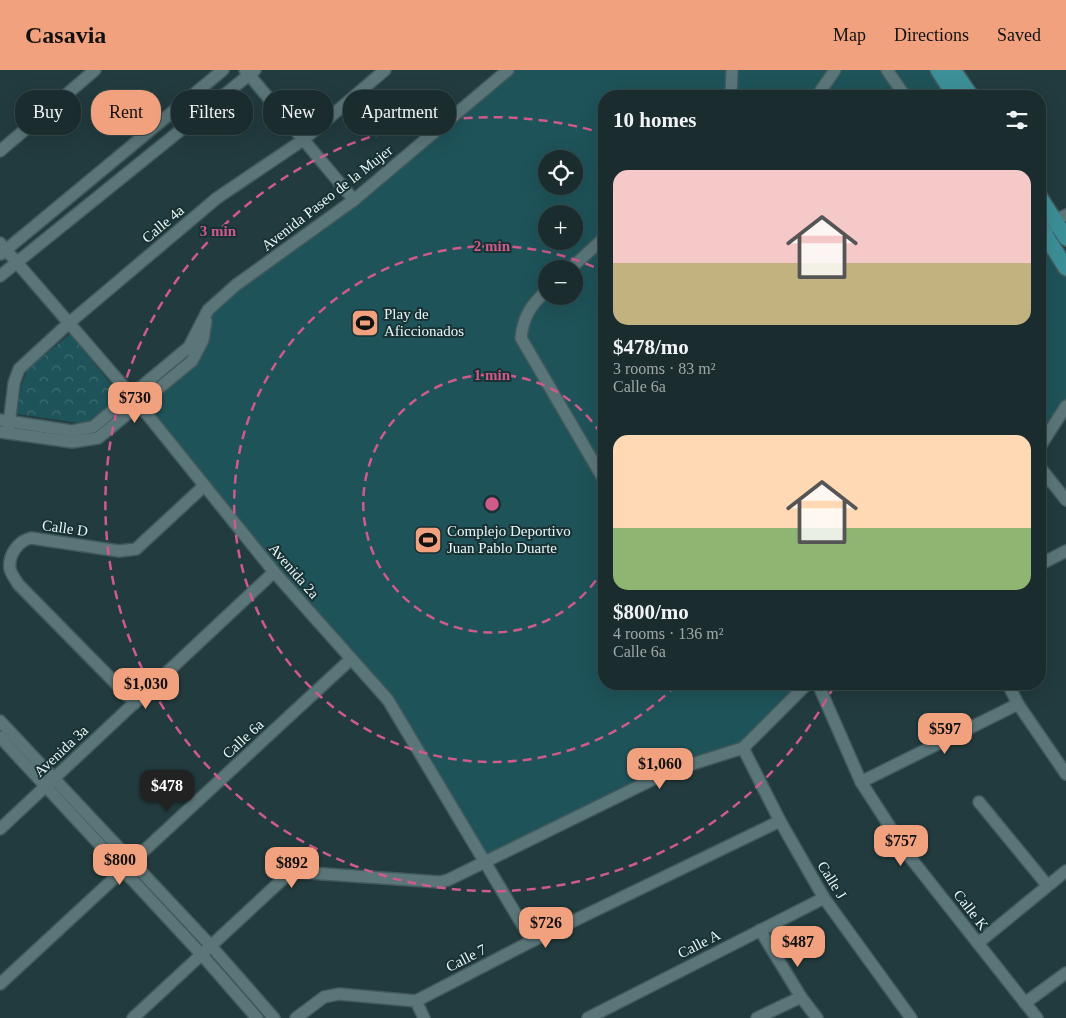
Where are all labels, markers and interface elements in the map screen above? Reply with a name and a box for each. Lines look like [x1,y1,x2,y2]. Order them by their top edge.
text: Casavia [25,22,106,48]
text: Map [833,25,866,45]
text: Directions [894,25,969,45]
text: Saved [997,25,1041,45]
chip: Buy [15,90,81,135]
chip: Rent [91,90,161,135]
chip: Filters [171,90,253,135]
chip: New [263,90,333,135]
chip: Apartment [343,90,456,135]
icon: filters [1003,106,1031,134]
text: 10 homes [613,108,696,132]
street label: Avenida Paseo de la Mujer [259,142,395,254]
map controls [538,150,583,305]
button: locate [538,150,583,195]
street label: Calle 4a [139,202,187,246]
icon: home [777,202,867,292]
button: + [538,205,583,250]
text: 3 min [200,223,237,239]
text: 2 min [474,238,511,254]
button: − [538,260,583,305]
place label: Play de Aficcionados [384,306,464,339]
sports icon: Play de Aficcionados [350,308,380,338]
text: $478/mo [613,335,689,359]
text: 3 rooms · 83 m² [613,360,716,377]
text: 1 min [474,367,511,383]
text: Calle 6a [613,378,666,395]
pin: $730 [105,382,165,424]
text: $730 [119,389,151,406]
icon: home [777,467,867,557]
centre of rings [483,495,501,513]
street label: Calle D [41,517,89,539]
place label: Complejo Deportivo Juan Pablo Duarte [447,523,571,556]
sports icon: Complejo Deportivo Juan Pablo Duarte [413,525,443,555]
street label: Avenida 2a [266,540,322,602]
text: $800/mo [613,600,689,624]
text: 4 rooms · 136 m² [613,625,724,642]
text: Calle 6a [613,643,666,660]
pin: $1,030 [105,668,187,710]
text: $1,030 [124,675,168,692]
pin: $597 [915,712,975,755]
street label: Calle 6a [219,716,267,762]
text: $597 [929,720,961,737]
street label: Avenida 3a [31,722,91,780]
pin: $1,060 [619,748,701,790]
text: $1,060 [638,755,682,772]
pin: $478 [137,770,197,812]
text: $478 [151,777,183,794]
pin: $757 [871,824,931,867]
text: $757 [885,832,917,849]
pin: $800 [90,844,150,886]
pin: $892 [262,846,322,889]
text: $800 [104,851,136,868]
text: $892 [276,854,308,871]
street label: Calle J [814,858,850,902]
street label: Calle K [950,887,992,933]
pin: $726 [516,906,576,949]
text: $726 [530,914,562,931]
street label: Calle A [675,926,723,961]
pin: $487 [768,926,828,968]
text: $487 [782,933,814,950]
street label: Calle 7 [443,941,489,975]

